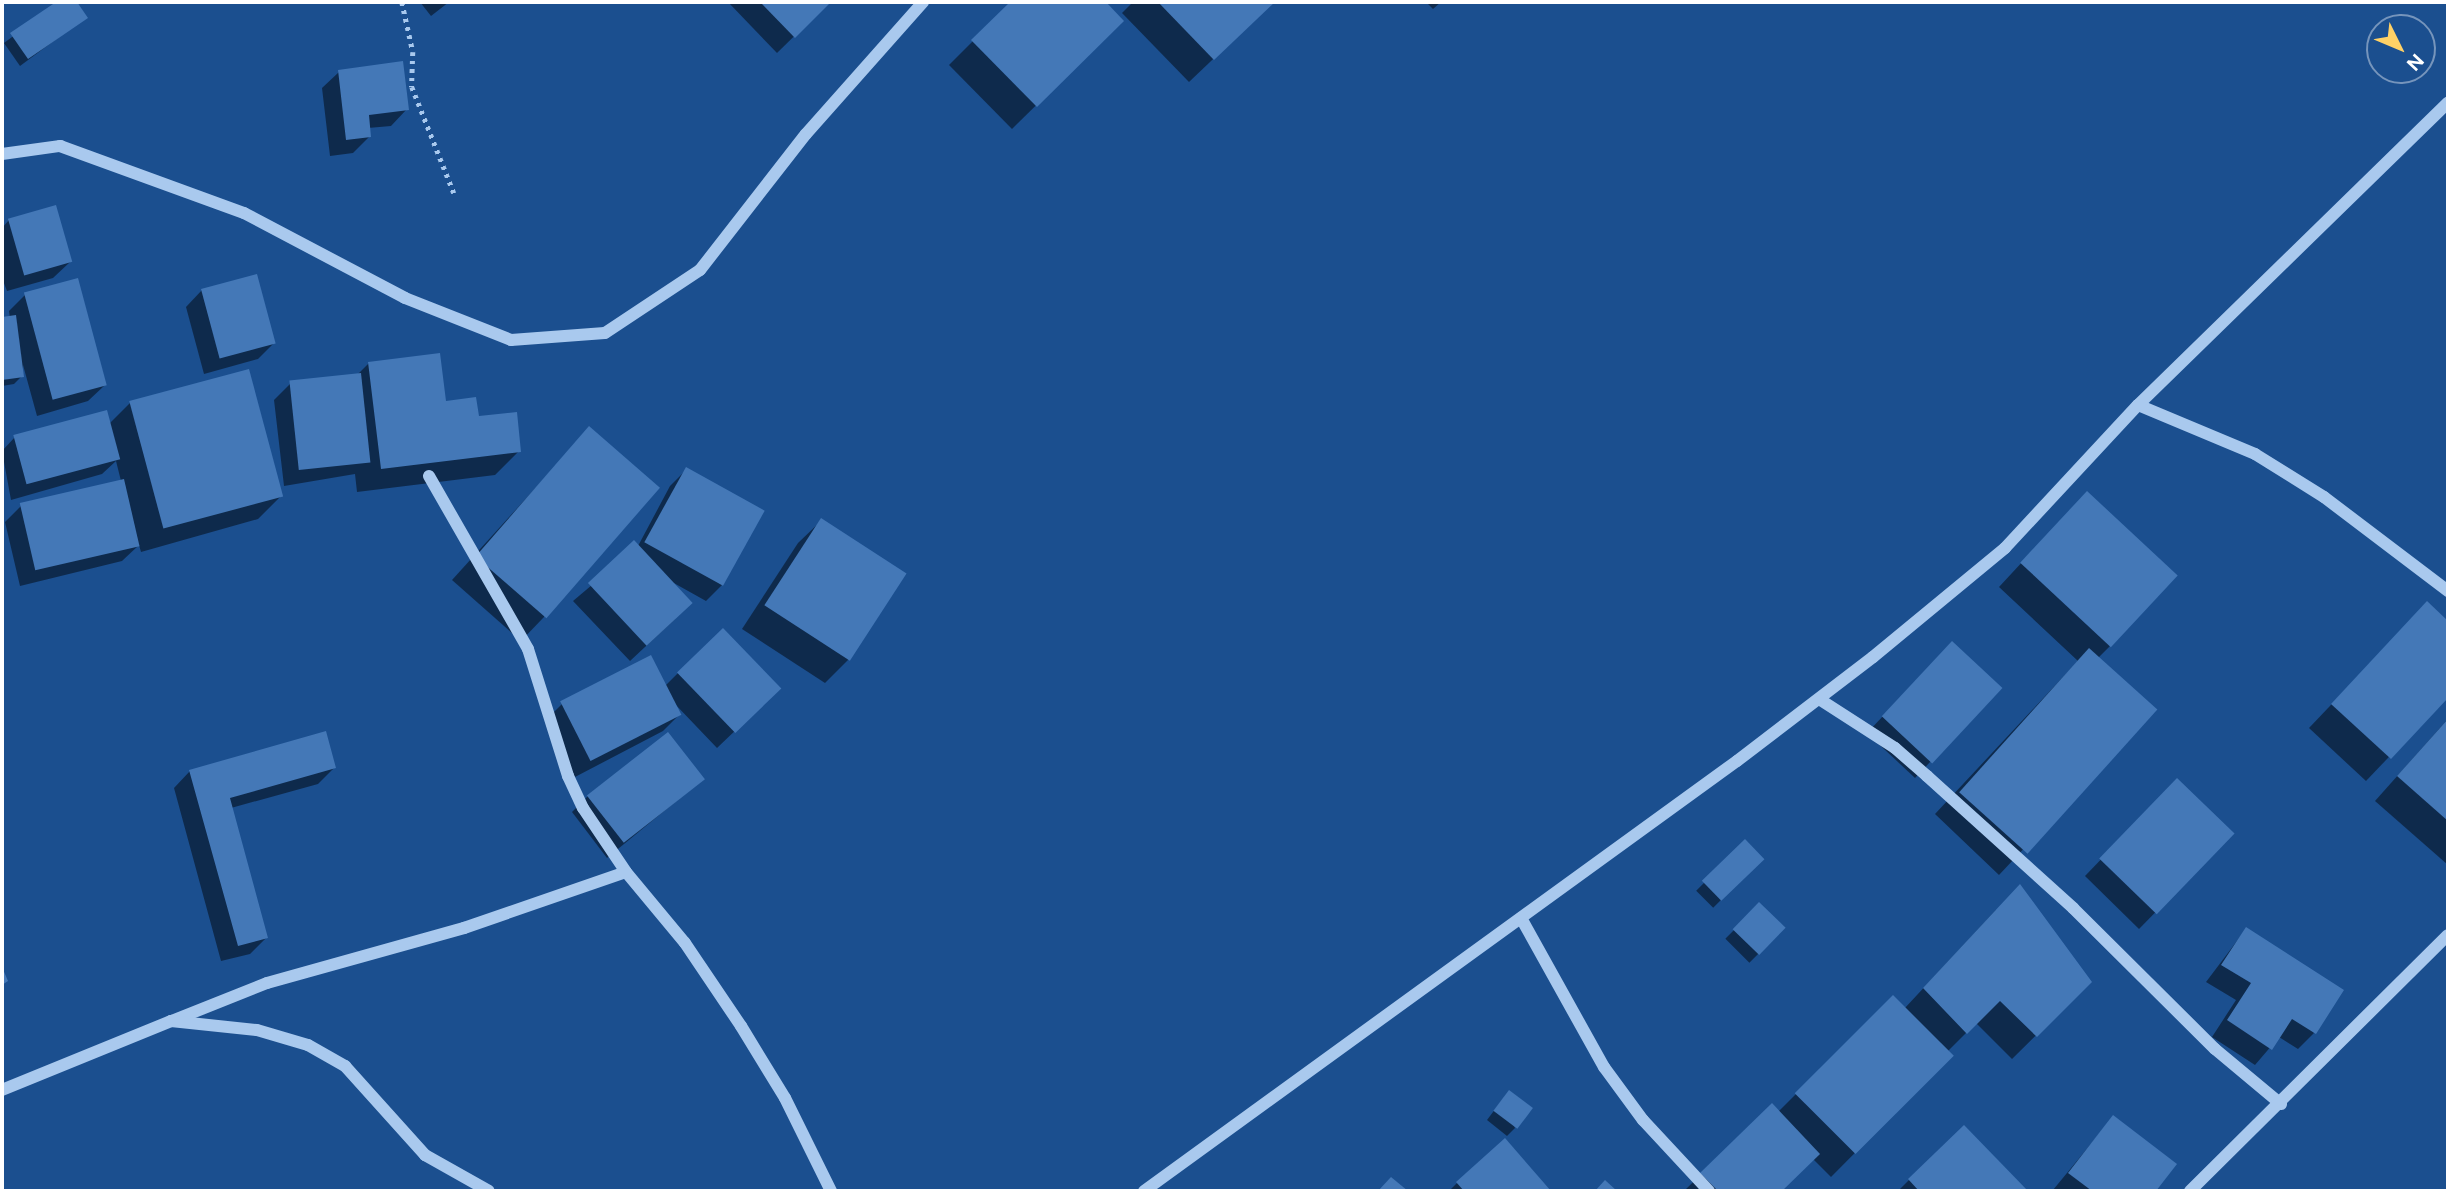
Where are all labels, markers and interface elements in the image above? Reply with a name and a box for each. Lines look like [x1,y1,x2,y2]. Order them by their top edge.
north arrow [2366,14,2436,84]
text: N [2402,49,2429,76]

